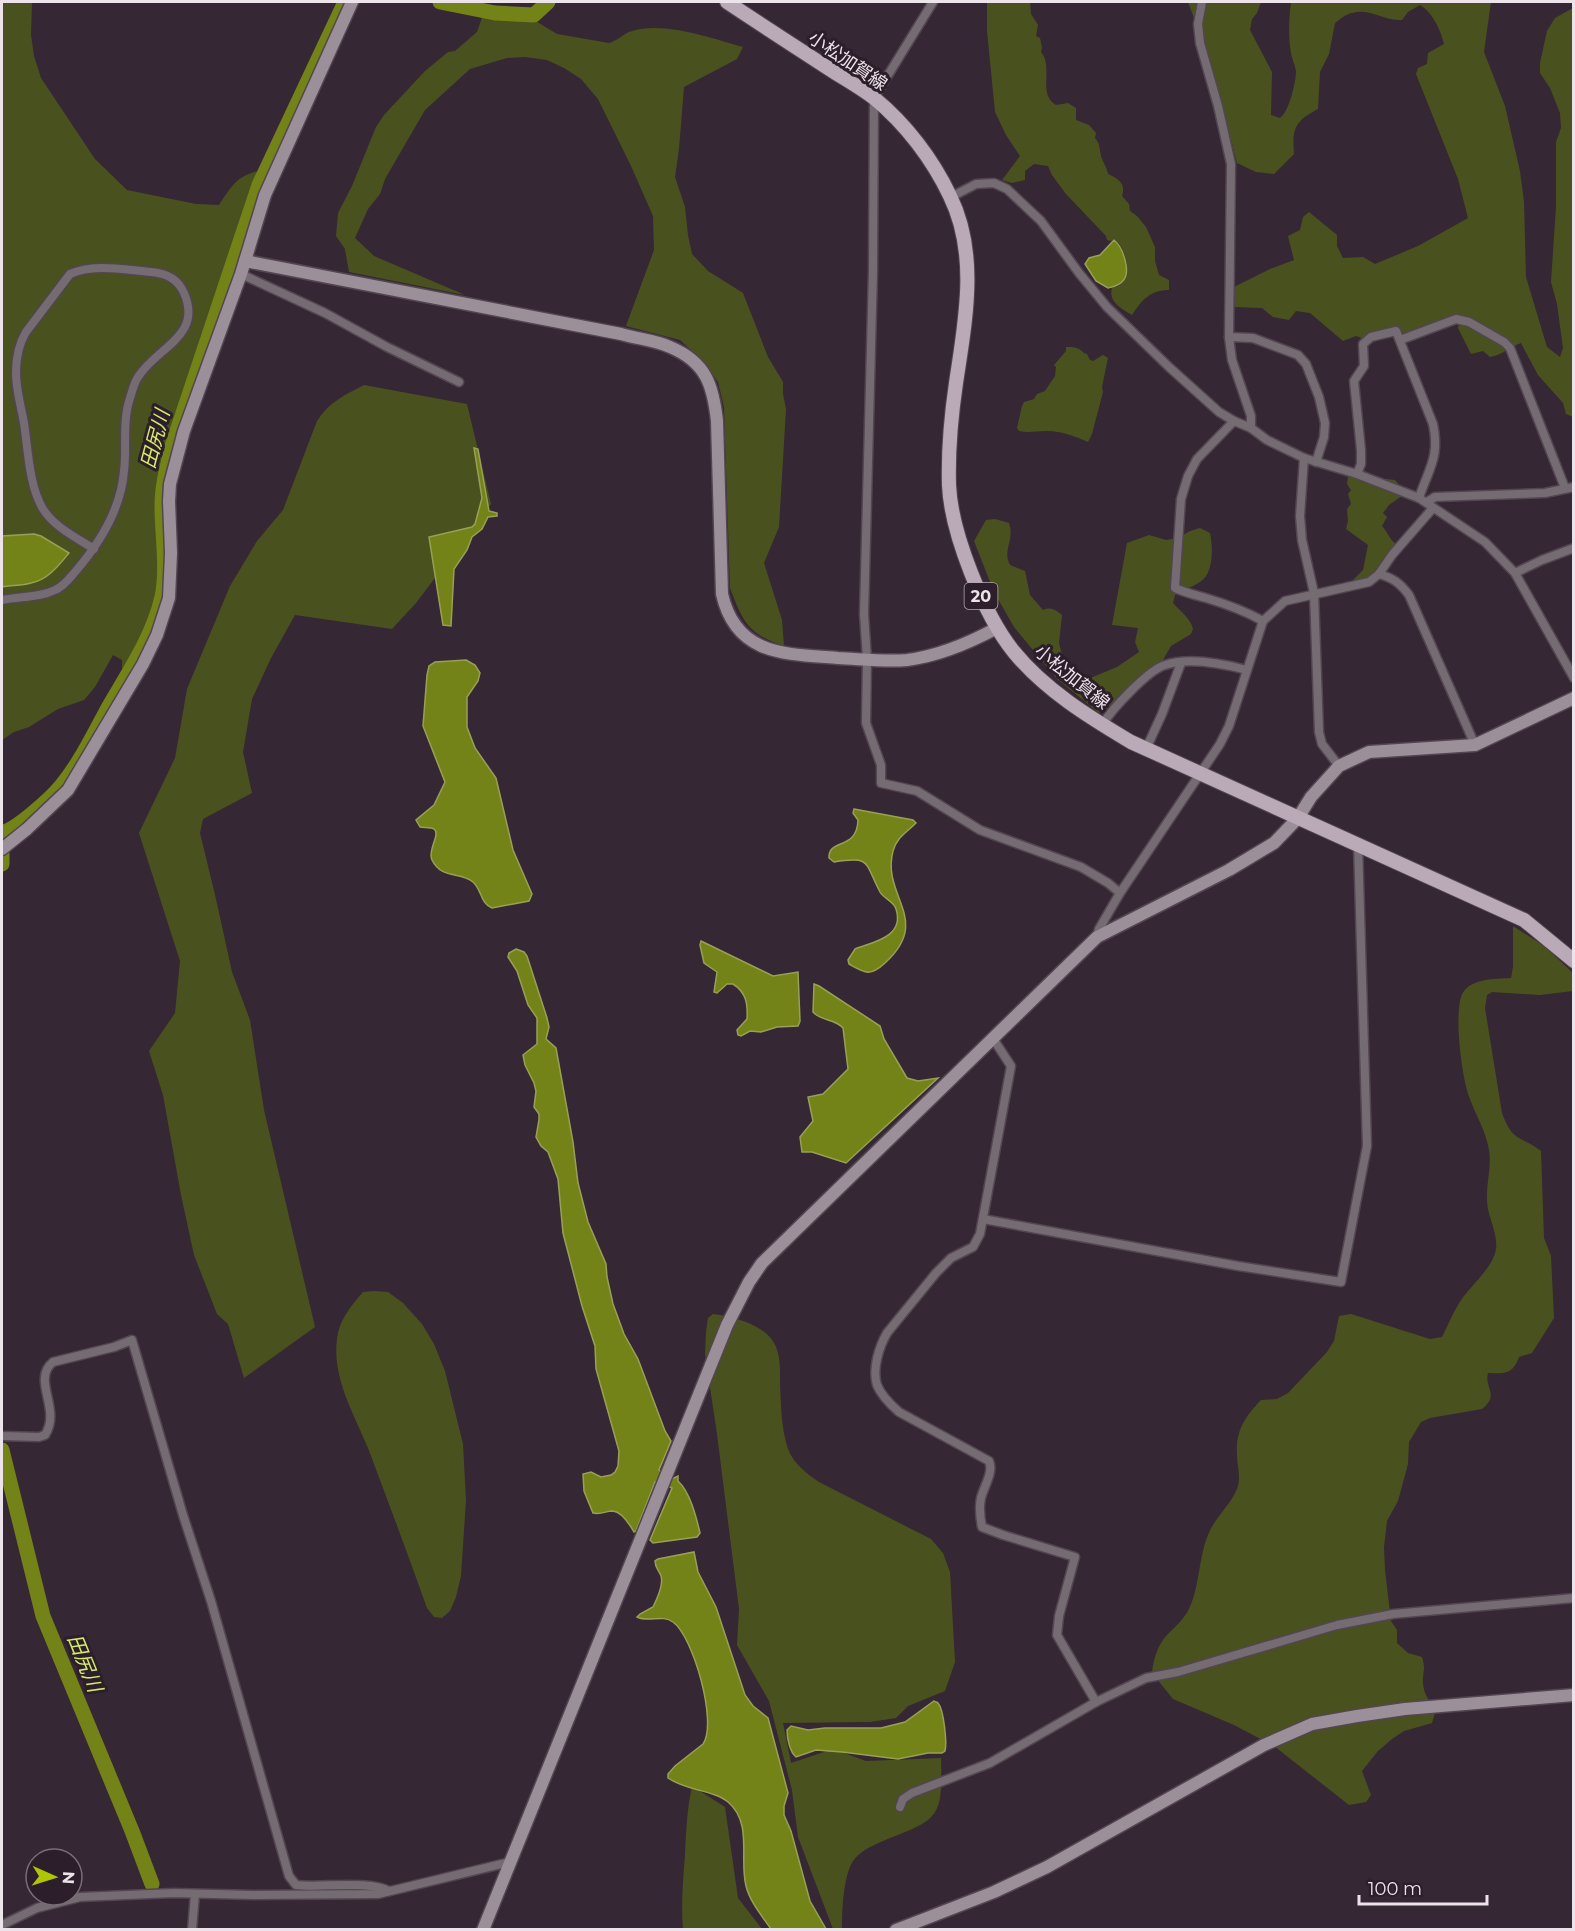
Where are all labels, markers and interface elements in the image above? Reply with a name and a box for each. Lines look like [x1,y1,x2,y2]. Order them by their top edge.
street label: 小松加賀線 [805,27,891,95]
water label: 田尻川 [136,405,175,471]
road number: 20 [964,583,998,609]
street label: 小松加賀線 [1030,640,1114,714]
water label: 田尻川 [63,1631,108,1697]
north arrow [24,1847,84,1907]
scale bar [1359,1868,1486,1906]
text: N [59,1871,78,1885]
text: 100 m [1368,1878,1422,1900]

